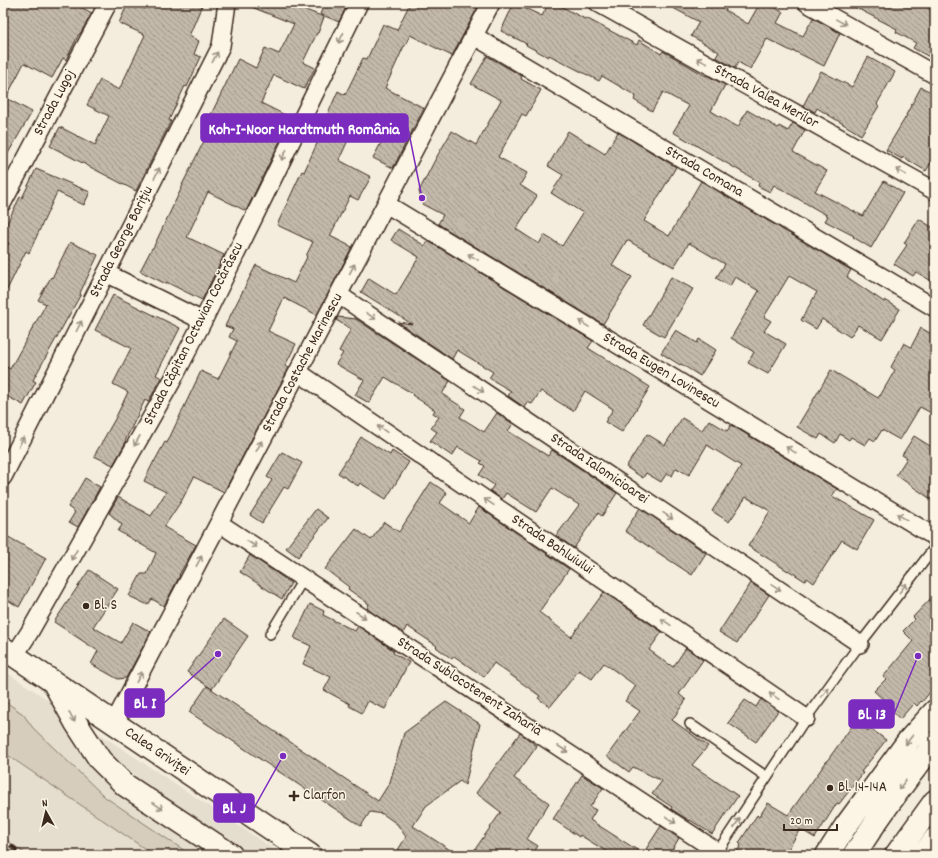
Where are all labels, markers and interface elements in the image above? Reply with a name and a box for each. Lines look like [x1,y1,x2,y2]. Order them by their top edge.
one-way arrow [835,19,847,27]
one-way arrow [337,32,344,44]
one-way arrow [212,51,220,63]
one-way arrow [696,57,708,65]
street label: Strada Valea Merilor [710,59,823,135]
street label: Strada Lugoj [28,66,82,140]
callout: Koh-I-Noor Hardtmuth România [201,114,408,142]
text: Koh-I-Noor Hardtmuth România [208,119,401,142]
street label: Strada Comana [661,141,748,204]
one-way arrow [280,149,287,161]
one-way arrow [154,167,161,179]
one-way arrow [895,168,907,176]
street label: Strada George Barițiu [84,182,160,302]
street label: Strada Căpitan Octavian Cocărăscu [138,239,250,429]
one-way arrow [467,252,479,260]
one-way arrow [349,263,356,275]
street label: Strada Costache Marinescu [257,290,349,436]
one-way arrow [365,312,376,320]
one-way arrow [76,320,83,332]
one-way arrow [579,320,590,328]
street label: Strada Eugen Lovinescu [598,327,724,415]
one-way arrow [473,385,484,393]
one-way arrow [377,425,388,433]
street label: Strada Ialomicioarei [545,428,653,510]
one-way arrow [133,435,141,447]
one-way arrow [17,436,25,448]
one-way arrow [256,440,264,452]
one-way arrow [785,445,797,453]
one-way arrow [484,498,495,506]
street label: Strada Bahluiului [506,509,598,581]
one-way arrow [663,512,674,520]
one-way arrow [896,513,908,521]
one-way arrow [246,540,257,548]
one-way arrow [69,549,77,561]
one-way arrow [196,556,203,568]
one-way arrow [899,582,907,593]
one-way arrow [771,584,782,592]
place label: Bl. S [94,595,117,617]
marker: Bl. S [81,601,91,611]
one-way arrow [355,611,366,620]
one-way arrow [660,618,672,626]
street label: Strada Sublocotenent Zaharia [392,632,547,743]
one-way arrow [135,671,143,683]
one-way arrow [821,686,829,697]
callout: Bl. I [125,689,164,717]
one-way arrow [768,692,779,700]
text: Bl. I [134,693,157,716]
callout: Bl. 13 [849,700,894,728]
text: Bl. 13 [858,704,886,727]
one-way arrow [69,711,77,723]
street label: Calea Griviței [120,722,194,782]
one-way arrow [905,735,913,746]
one-way arrow [557,745,568,753]
place label: Bl. 14-14A [838,777,887,799]
one-way arrow [898,779,907,790]
marker: Bl. 14-14A [825,783,835,793]
place label: Clarfon [303,785,346,807]
marker: Clarfon [288,790,300,802]
north arrow [26,792,66,832]
callout: Bl. J [214,794,254,822]
text: N [41,796,49,812]
text: Bl. J [222,798,246,821]
one-way arrow [152,802,163,810]
scale bar [784,806,837,832]
text: 20 m [790,813,813,830]
one-way arrow [665,816,676,824]
one-way arrow [733,818,741,829]

